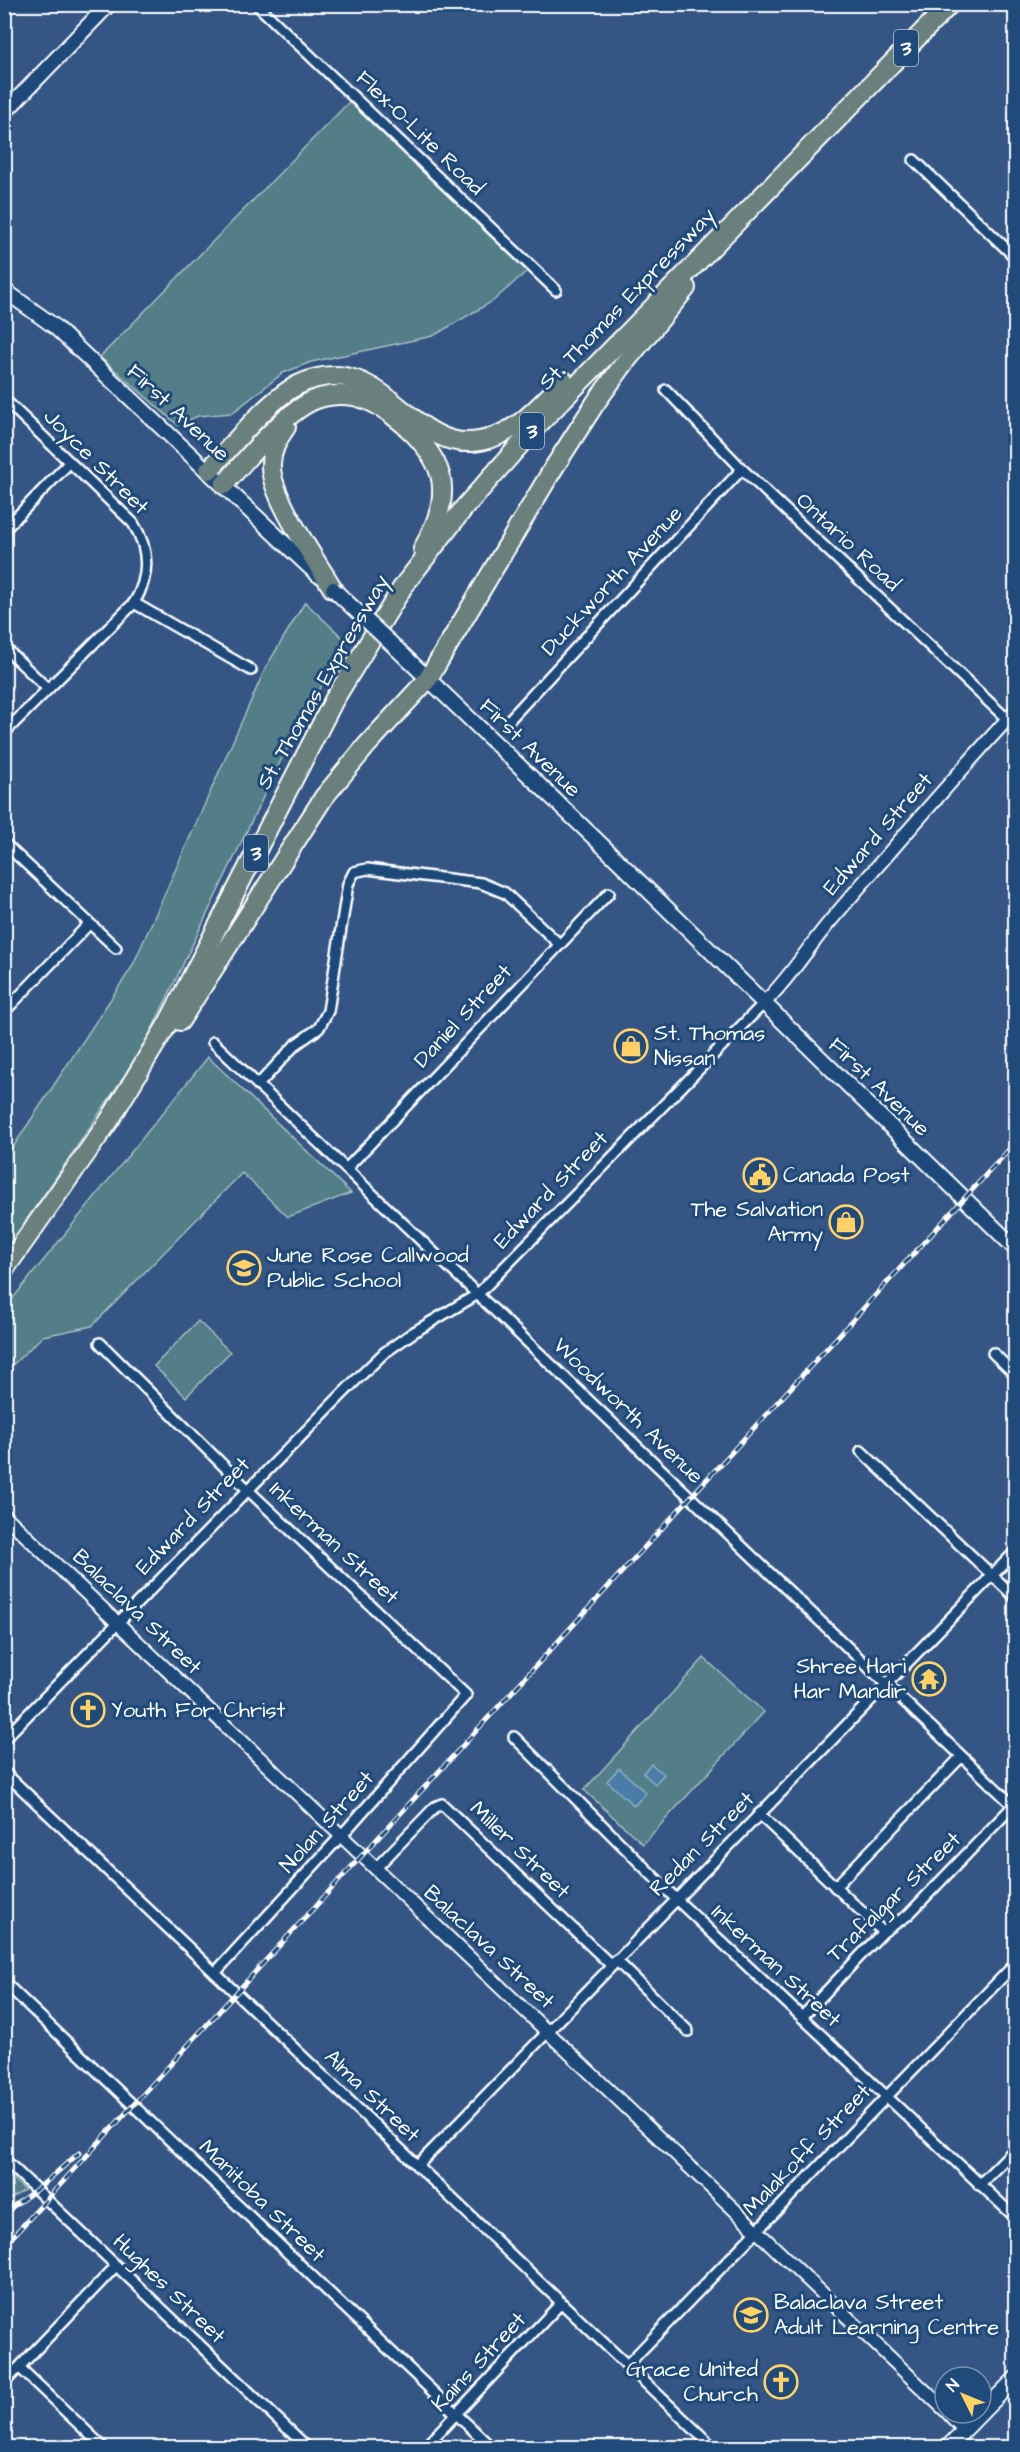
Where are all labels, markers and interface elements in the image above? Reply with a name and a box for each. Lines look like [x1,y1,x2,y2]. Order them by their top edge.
road number: 3 [894,30,918,66]
street label: Flex-O-Lite Road [349,63,491,203]
street label: St. Thomas Expressway [531,201,723,398]
street label: First Avenue [120,357,237,469]
street label: Joyce Street [35,402,156,523]
road number: 3 [520,413,544,449]
street label: Ontario Road [789,485,907,599]
street label: Duckworth Avenue [534,499,690,663]
street label: St. Thomas Expressway [249,569,398,795]
street label: First Avenue [472,691,588,805]
street label: Edward Street [816,766,940,902]
road number: 3 [244,835,268,871]
street label: Daniel Street [407,957,519,1075]
place label: St. Thomas Nissan [654,1018,765,1074]
shop icon: St. Thomas Nissan [613,1028,649,1064]
street label: First Avenue [821,1030,937,1144]
street label: Edward Street [487,1124,615,1256]
public building icon: Canada Post [742,1157,778,1193]
place label: Canada Post [783,1160,910,1191]
place label: The Salvation Army [691,1194,823,1251]
shop icon: The Salvation Army [828,1204,864,1240]
place label: June Rose Callwood Public School [267,1240,469,1296]
school or university icon: June Rose Callwood Public School [226,1250,262,1286]
street label: Woodworth Avenue [546,1331,710,1491]
street label: Edward Street [129,1450,257,1582]
street label: Inkerman Street [262,1474,406,1612]
street label: Balaclava Street [65,1542,209,1682]
place label: Shree Hari Har Mandir [793,1651,906,1707]
temple icon: Shree Hari Har Mandir [911,1661,947,1697]
church icon: Youth For Christ [70,1692,106,1728]
place label: Youth For Christ [111,1695,285,1726]
street label: Nolan Street [272,1764,382,1880]
street label: Redan Street [642,1784,762,1904]
street label: Miller Street [463,1794,577,1906]
street label: Trafalgar Street [820,1825,969,1970]
street label: Balaclava Street [417,1878,562,2016]
street label: Inkerman Street [704,1897,848,2035]
street label: Alma Street [317,2042,427,2150]
street label: Malakoff Street [736,2077,878,2223]
street label: Manitoba Street [192,2132,332,2270]
street label: Hughes Street [105,2227,232,2352]
place label: Balaclava Street Adult Learning Centre [774,2287,999,2344]
school or university icon: Balaclava Street Adult Learning Centre [733,2297,769,2333]
street label: Kains Street [425,2305,534,2419]
place label: Grace United Church [626,2354,758,2410]
church icon: Grace United Church [763,2364,799,2400]
north arrow [933,2365,993,2425]
text: N [941,2374,964,2397]

